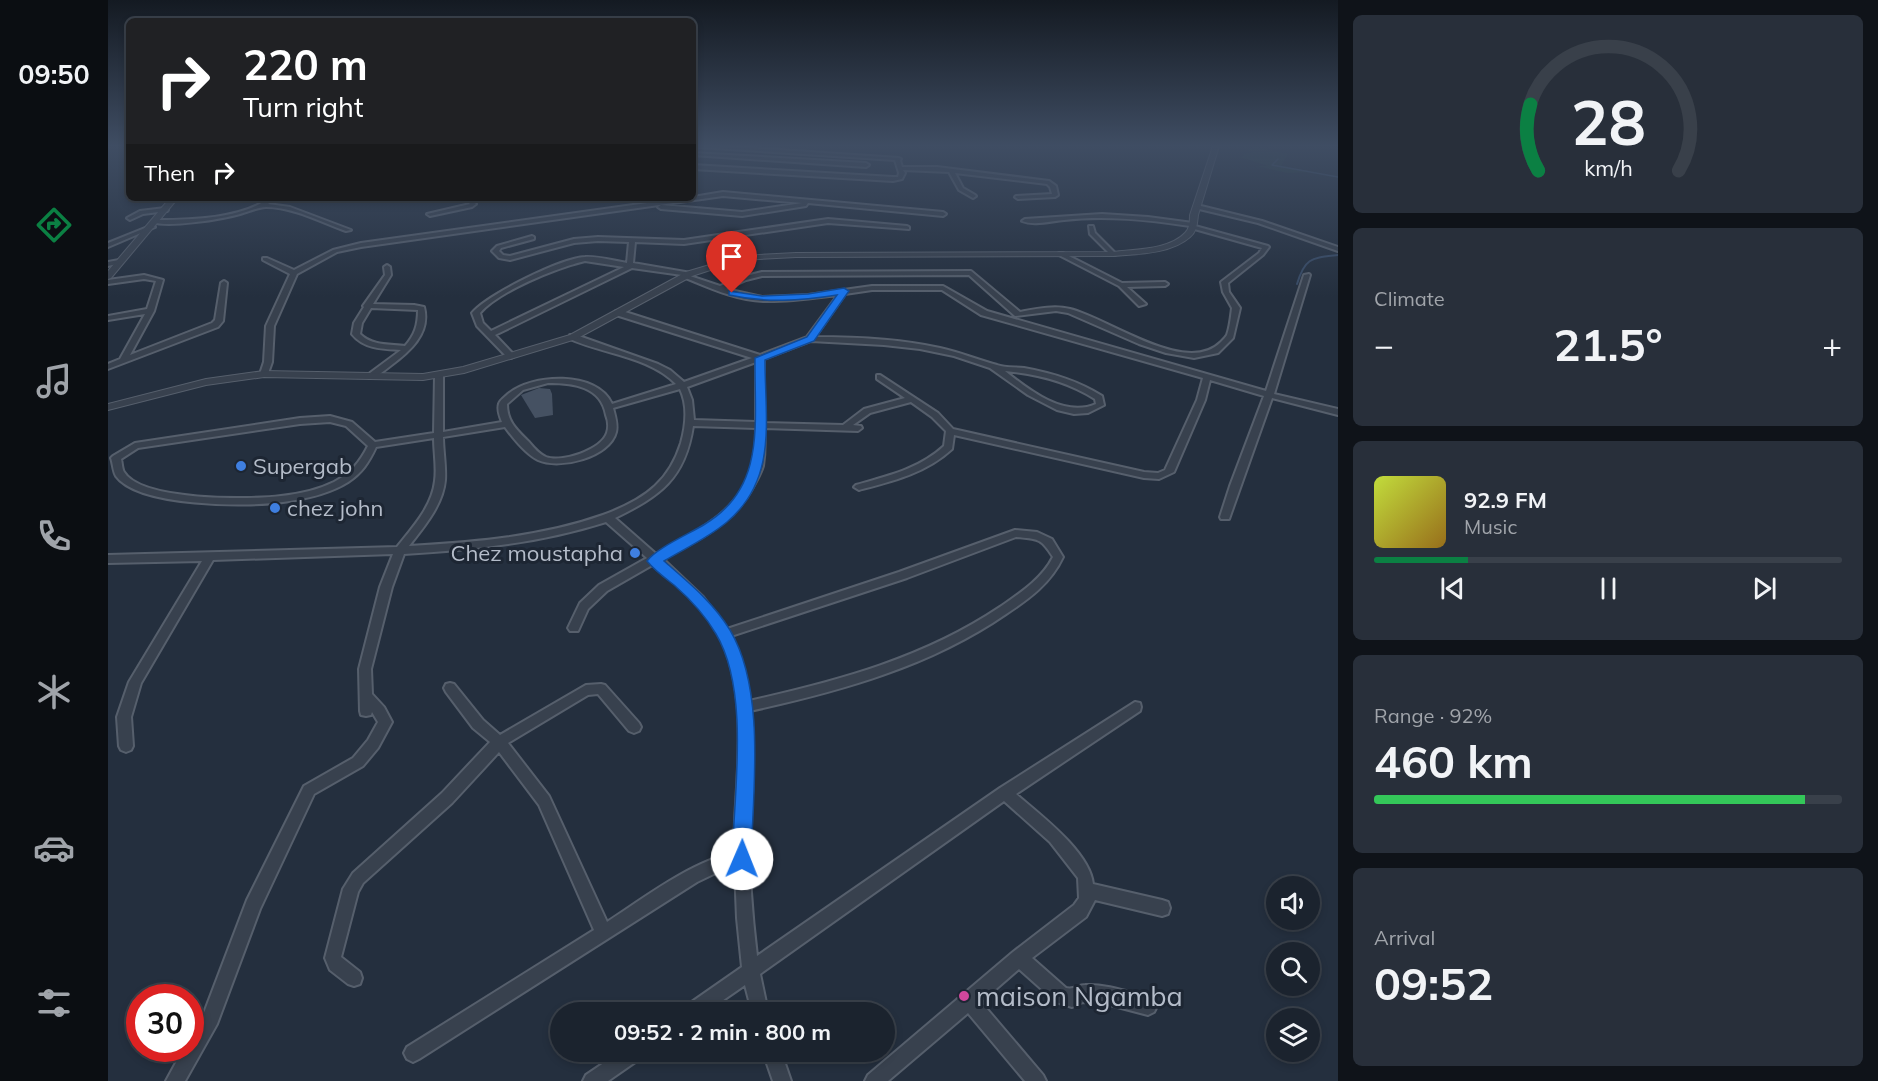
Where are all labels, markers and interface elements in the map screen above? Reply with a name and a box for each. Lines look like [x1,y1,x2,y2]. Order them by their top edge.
text: 220 m [243,38,368,91]
icon: right [144,42,222,120]
text: 09:50 [18,57,90,91]
text: 28 [1571,82,1645,161]
text: Turn right [243,90,363,124]
text: km/h [1584,154,1632,181]
icon: right [207,156,240,189]
text: Then [144,159,195,187]
icon: directions [33,204,75,246]
pin [706,231,757,293]
icon: arrive [715,240,748,273]
text: Climate [1374,286,1445,311]
text: 21.5° [1553,316,1663,372]
text: − [1374,324,1394,365]
text: + [1822,324,1842,365]
icon: music [33,360,75,402]
place label: Supergab [253,452,352,480]
marker: Supergab [234,459,248,473]
text: 92.9 FM [1464,486,1547,514]
place label: chez john [287,494,383,522]
marker: chez john [268,501,282,515]
text: Music [1464,514,1517,539]
icon: phone [33,515,75,557]
place label: Chez moustapha [450,539,623,567]
marker: Chez moustapha [628,546,642,560]
icon: previous [1436,572,1469,605]
icon: pause [1592,572,1625,605]
icon: next [1748,572,1781,605]
icon: climate [33,671,75,713]
text: Range · 92% [1374,703,1492,728]
text: 460 km [1374,733,1533,789]
icon: car [33,827,75,869]
position arrow [710,827,774,891]
map controls [1266,876,1320,1062]
button: sound [1266,876,1320,930]
text: Arrival [1374,925,1435,950]
button: search [1266,942,1320,996]
text: 09:52 [1374,955,1493,1011]
place label: maison Ngamba [976,979,1183,1013]
icon: filters [33,982,75,1024]
speed limit sign: 30 [126,984,204,1062]
marker: maison Ngamba [957,989,971,1003]
button: layers [1266,1008,1320,1062]
text: 09:52 · 2 min · 800 m [614,1018,831,1046]

